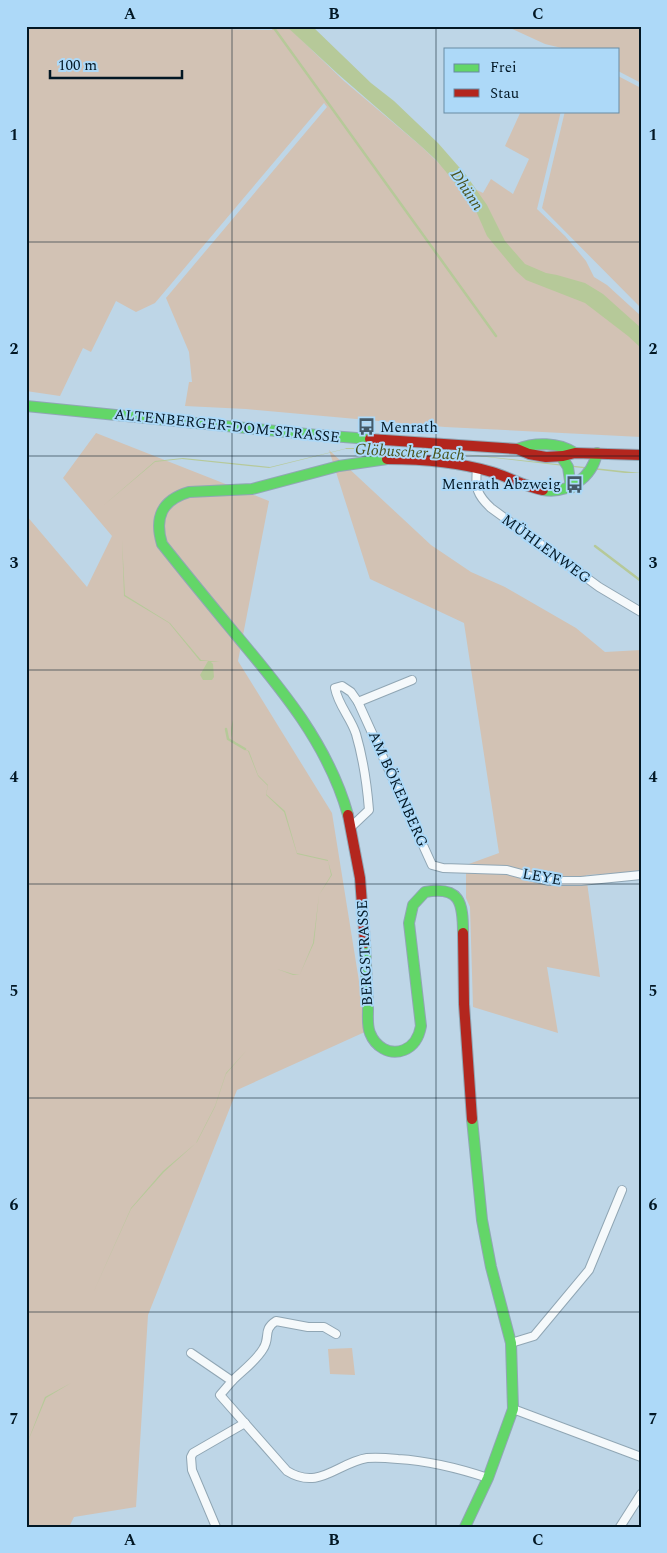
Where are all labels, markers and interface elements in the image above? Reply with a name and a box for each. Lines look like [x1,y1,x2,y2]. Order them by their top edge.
text: A [124,2,137,26]
text: B [328,2,340,26]
text: C [532,2,544,26]
scale bar [50,48,182,80]
legend [444,48,620,112]
text: 100 m [58,54,97,77]
text: Frei [490,56,517,79]
text: Stau [490,82,519,105]
text: 1 [10,123,18,147]
text: 1 [649,123,657,147]
water label: Dhünn [444,165,490,216]
text: 2 [10,337,19,361]
text: 2 [649,337,658,361]
street label: ALTENBERGER-DOM-STRASSE [113,403,341,449]
place label: Menrath [380,416,438,439]
bus stop icon: Menrath [356,417,376,437]
water label: Glöbuscher Bach [354,437,466,467]
place label: Menrath Abzweig [442,473,561,496]
bus stop icon: Menrath Abzweig [565,474,585,494]
street label: MÜHLENWEG [497,509,595,589]
text: 3 [10,551,19,575]
text: 3 [649,551,658,575]
street label: AM BÖKENBERG [362,727,434,851]
text: 4 [10,765,19,789]
text: 4 [649,765,658,789]
street label: LEYE [521,862,563,892]
street label: BERGSTRASSE [351,899,379,1007]
text: 5 [10,979,18,1003]
text: 5 [649,979,657,1003]
text: 6 [10,1193,19,1217]
text: 6 [649,1193,658,1217]
text: 7 [10,1407,19,1431]
text: 7 [649,1407,658,1431]
text: A [124,1528,137,1552]
text: B [328,1528,340,1552]
text: C [532,1528,544,1552]

